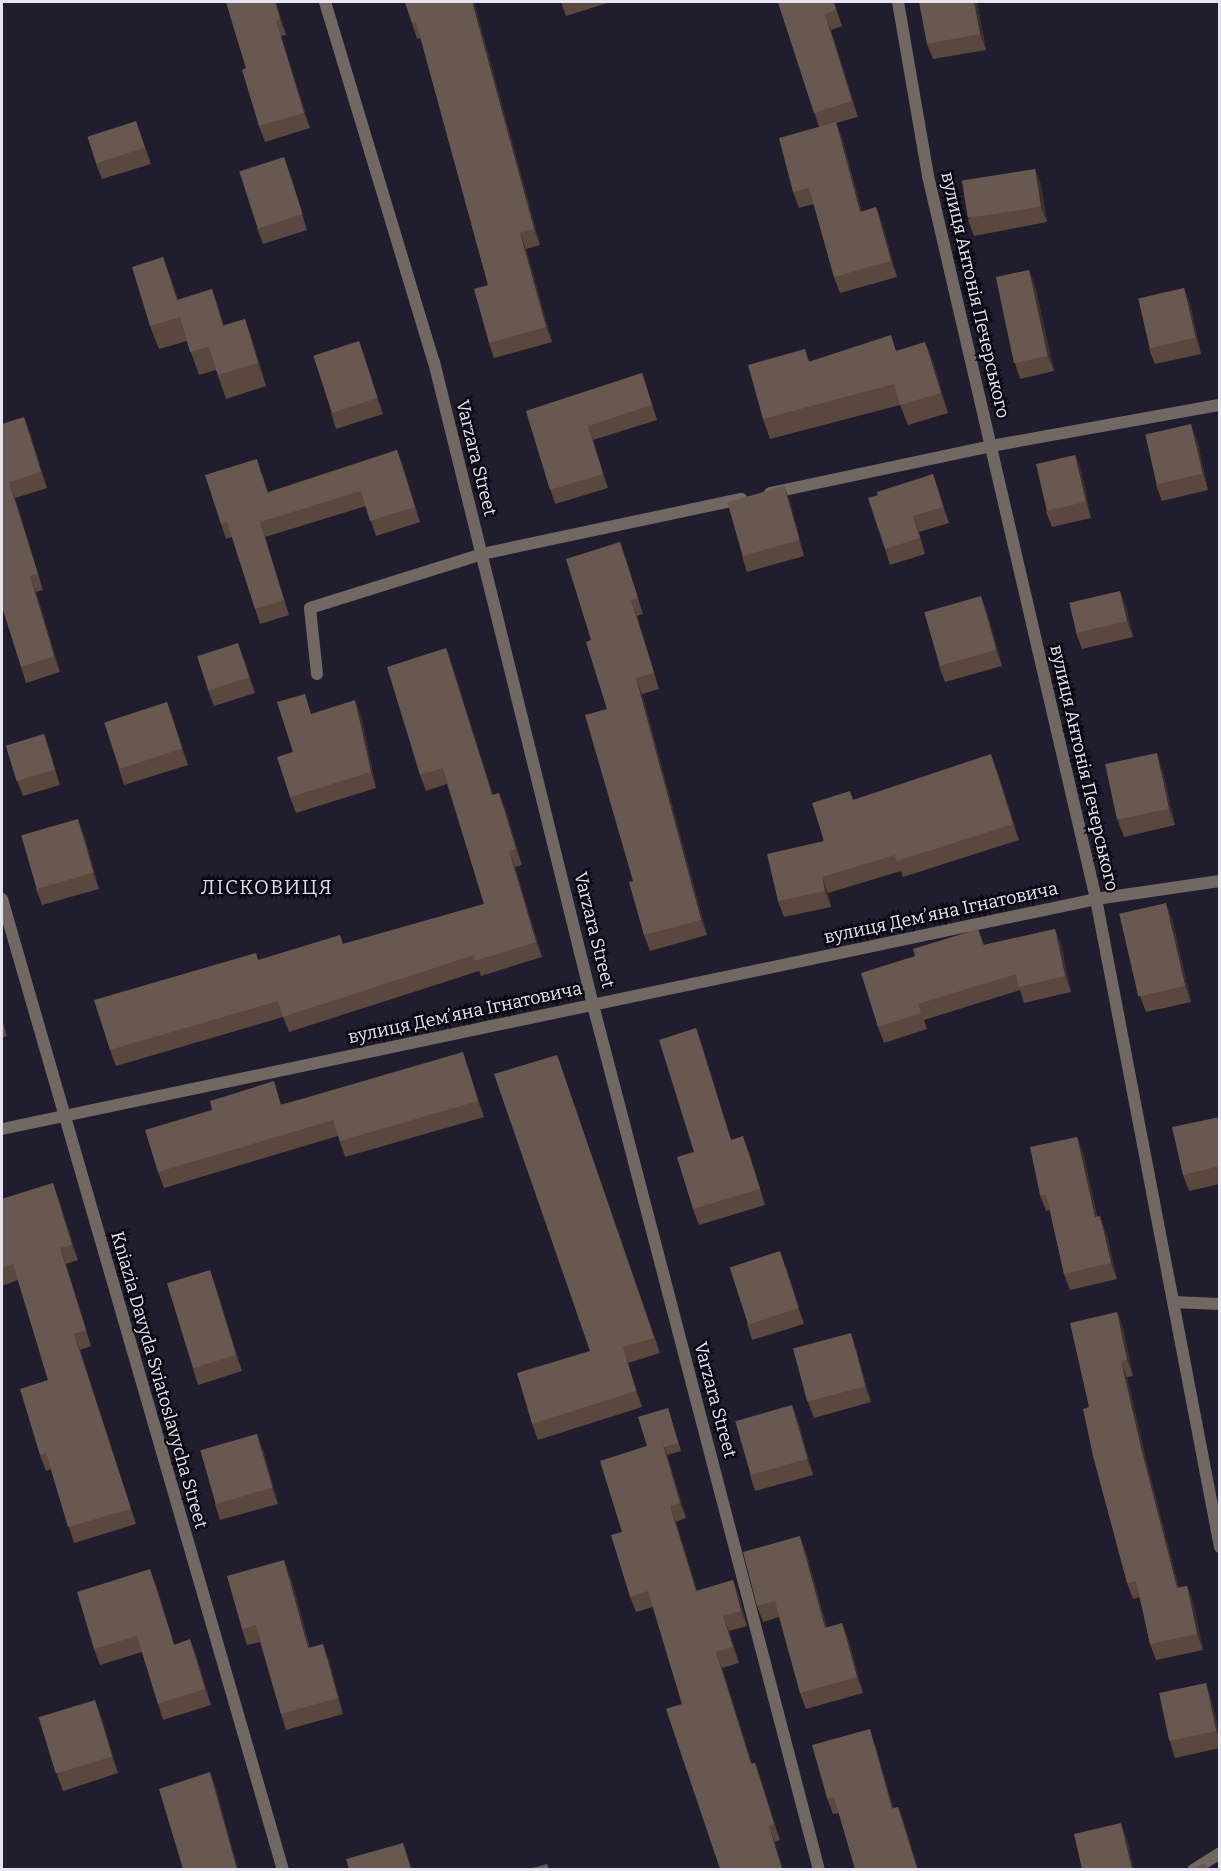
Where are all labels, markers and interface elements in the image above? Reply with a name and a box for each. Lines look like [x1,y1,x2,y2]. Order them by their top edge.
street label: вулиця Антонія Печерського [936,170,1014,420]
street label: Varzara Street [451,398,501,518]
street label: вулиця Антонія Печерського [1045,643,1123,893]
street label: Varzara Street [569,870,619,990]
district label: ЛІСКОВИЦЯ [201,875,333,899]
street label: вулиця Демʼяна Ігнатовича [822,878,1060,948]
street label: вулиця Демʼяна Ігнатовича [346,978,584,1048]
street label: Kniazia Davyda Sviatoslavycha Street [106,1229,212,1531]
street label: Varzara Street [689,1340,741,1460]

